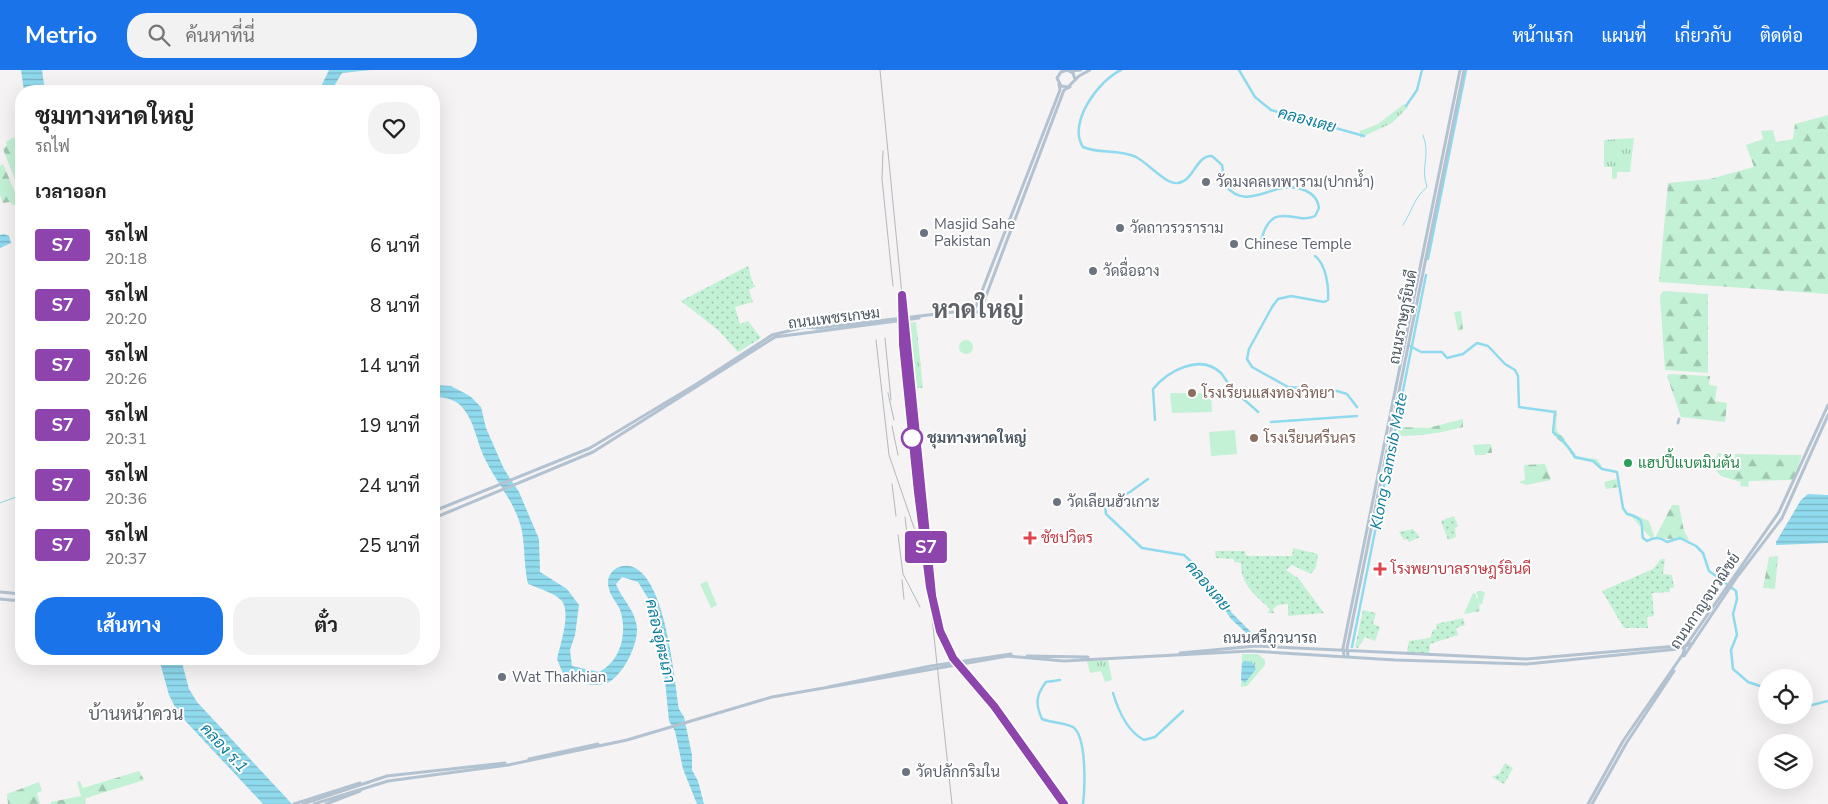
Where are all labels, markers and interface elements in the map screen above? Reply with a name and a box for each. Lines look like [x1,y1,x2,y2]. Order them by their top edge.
search box [127,13,477,58]
text: Metrio [25,19,97,51]
icon: search [145,21,173,49]
text: ค้นหาที่นี่ [185,23,255,49]
text: หน้าแรก [1512,24,1574,48]
text: แผนที่ [1602,24,1646,48]
text: เกี่ยวกับ [1674,24,1732,48]
text: ติดต่อ [1760,24,1803,48]
text: ชุมทางหาดใหญ่ [35,100,194,132]
button: heart [368,102,420,154]
water label: คลองเตย [1275,102,1339,138]
text: รถไฟ [35,136,70,158]
place label: วัดมงคลเทพาราม(ปากน้ำ) [1216,169,1375,192]
marker: วัดมงคลเทพาราม(ปากน้ำ) [1200,176,1212,188]
text: เวลาออก [35,179,107,205]
place label: Masjid Sahe Pakistan [934,214,1015,251]
place label: วัดถาวรวราราม [1130,218,1223,238]
text: รถไฟ [105,222,148,248]
marker: วัดถาวรวราราม [1114,222,1126,234]
marker: Masjid Sahe Pakistan [918,227,930,239]
text: S7 [51,233,74,257]
text: 6 นาที [370,233,420,259]
place label: Chinese Temple [1244,234,1351,254]
marker: Chinese Temple [1228,238,1240,250]
text: 20:18 [105,248,147,270]
place label: วัดฉื่อฉาง [1103,256,1160,281]
marker: วัดฉื่อฉาง [1087,265,1099,277]
street label: ถนนราษฎร์ยินดี [1384,268,1422,366]
text: รถไฟ [105,282,148,308]
district label: หาดใหญ่ [932,292,1024,327]
text: S7 [51,293,74,317]
text: 8 นาที [370,293,420,319]
street label: ถนนเพชรเกษม [787,302,881,334]
text: 20:20 [105,308,147,330]
text: รถไฟ [105,342,148,368]
text: S7 [51,353,74,377]
text: 14 นาที [359,353,420,379]
text: 20:26 [105,368,147,390]
place label: โรงเรียนแสงทองวิทยา [1201,383,1335,403]
marker: โรงเรียนแสงทองวิทยา [1186,387,1198,399]
water label: Klong Samsib Mate [1365,390,1413,531]
text: รถไฟ [105,402,148,428]
text: S7 [51,413,74,437]
text: 19 นาที [359,413,420,439]
marker: ชุมทางหาดใหญ่ [901,427,923,449]
text: 20:31 [105,428,147,450]
place label: ชุมทางหาดใหญ่ [927,428,1027,449]
place label: โรงเรียนศรีนคร [1263,428,1356,448]
marker: โรงเรียนศรีนคร [1248,432,1260,444]
place label: แฮปปี้แบตมินตัน [1638,448,1740,473]
marker: แฮปปี้แบตมินตัน [1622,457,1634,469]
text: รถไฟ [105,462,148,488]
text: S7 [51,473,74,497]
text: 24 นาที [359,473,420,499]
text: 20:36 [105,488,147,510]
place label: วัดเลียนฮัวเกาะ [1067,492,1160,512]
marker: วัดเลียนฮัวเกาะ [1051,496,1063,508]
text: รถไฟ [105,522,148,548]
place label: ชัชปวิตร [1041,528,1093,548]
line badge: S7 [904,531,948,563]
marker: ชัชปวิตร [1023,531,1037,545]
text: S7 [51,533,74,557]
text: 25 นาที [359,533,420,559]
text: S7 [915,535,937,559]
text: 20:37 [105,548,147,570]
street label: ถนนกาญจนวณิชย์ [1665,549,1745,653]
water label: คลองเตย [1180,556,1236,616]
place label: โรงพยาบาลราษฎร์ยินดี [1390,559,1531,579]
marker: โรงพยาบาลราษฎร์ยินดี [1373,562,1387,576]
button: เส้นทาง [35,597,223,655]
button: ตั๋ว [233,597,420,655]
water label: คลองอุ่ตะเภา [640,597,680,686]
street label: ถนนศรีภูวนารถ [1223,628,1317,648]
place label: Wat Thakhian [512,667,606,687]
map controls [1758,669,1813,789]
button: locate [1758,669,1813,724]
marker: Wat Thakhian [496,671,508,683]
district label: บ้านหน้าควน [89,702,184,726]
water label: คลอง ร.1 [195,718,253,778]
button: layers [1758,734,1813,789]
place label: วัดปลักกริมใน [916,762,1000,782]
marker: วัดปลักกริมใน [900,766,912,778]

